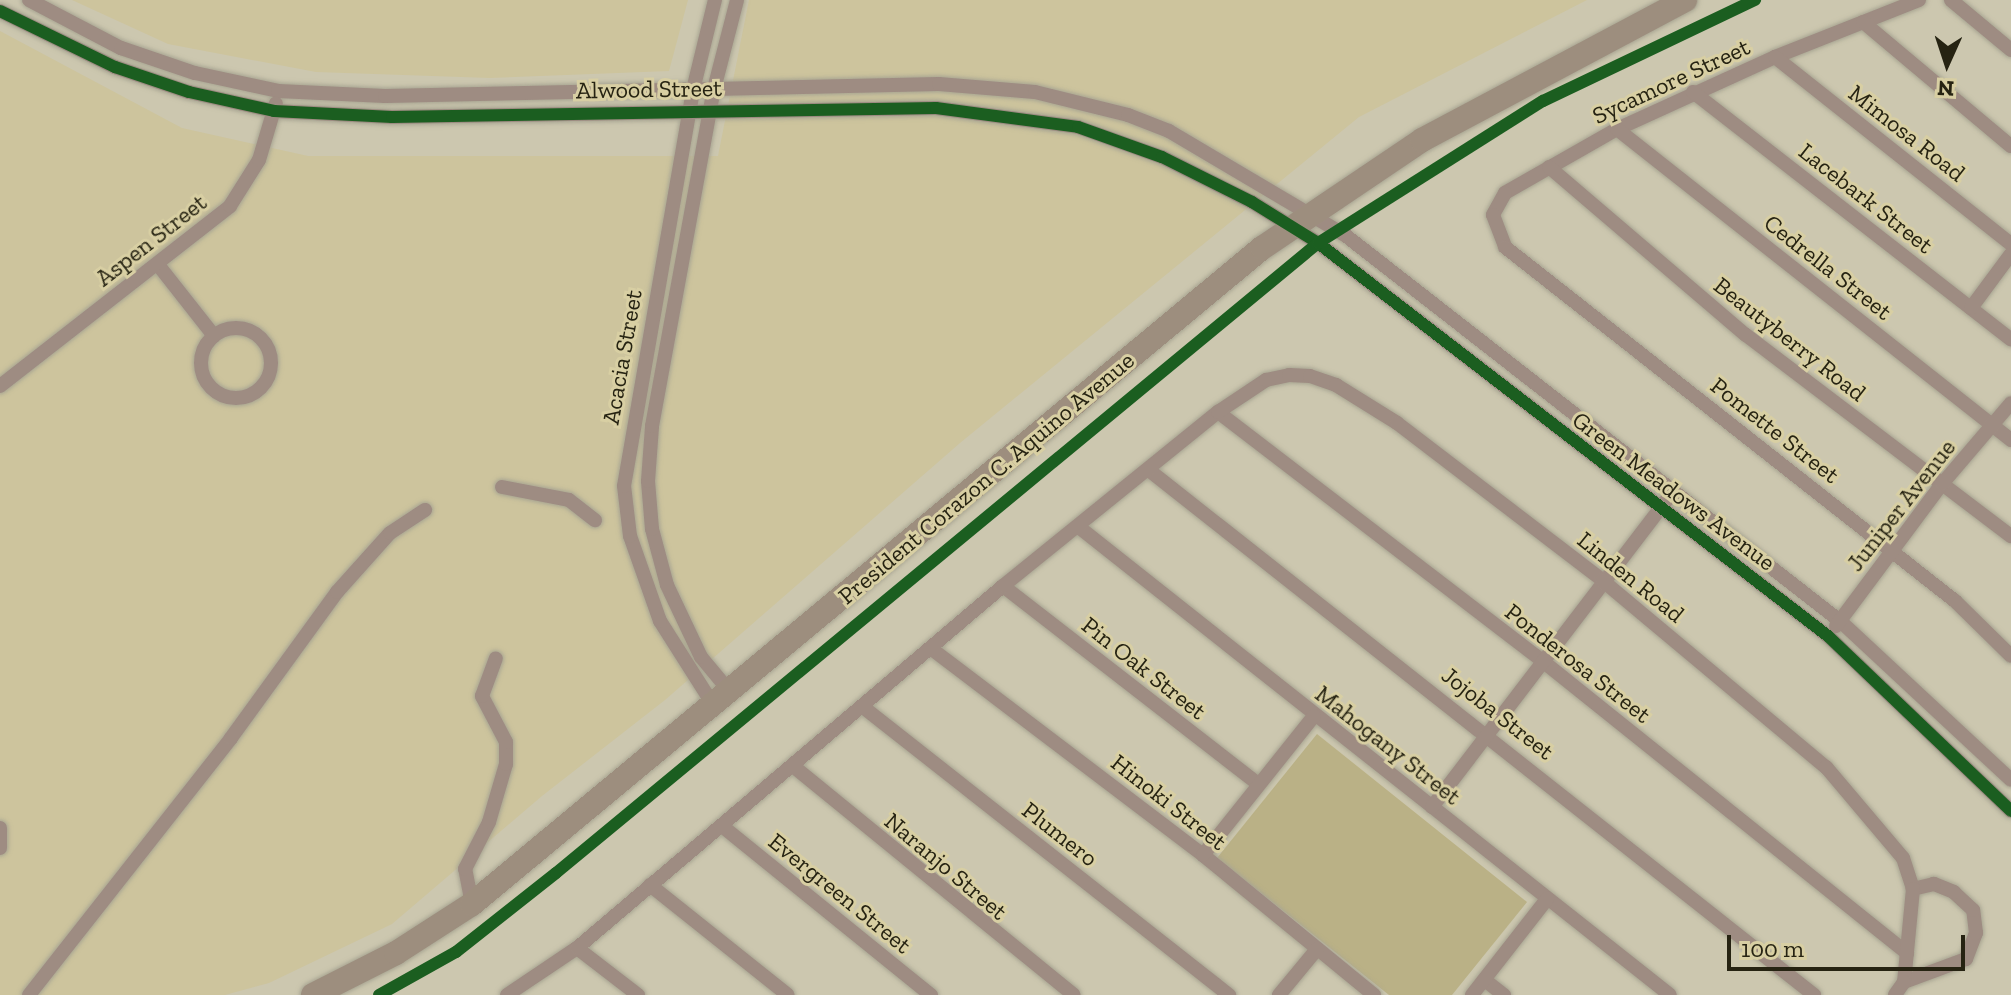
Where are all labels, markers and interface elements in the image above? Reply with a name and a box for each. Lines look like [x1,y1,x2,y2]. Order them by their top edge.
north arrow [1907,24,1987,104]
street label: Sycamore Street [1588,32,1754,130]
street label: Alwood Street [576,73,722,105]
text: N [1937,75,1955,102]
street label: Mimosa Road [1843,79,1971,187]
street label: Lacebark Street [1793,137,1939,259]
street label: Aspen Street [90,188,212,292]
street label: Cedrella Street [1758,208,1898,326]
street label: Beautyberry Road [1708,271,1872,407]
street label: Acacia Street [596,288,648,426]
street label: President Corazon C. Aquino Avenue [832,345,1140,611]
street label: Pomette Street [1705,371,1845,489]
street label: Green Meadows Avenue [1567,405,1781,577]
street label: Juniper Avenue [1840,433,1962,577]
street label: Linden Road [1572,525,1690,629]
street label: Ponderosa Street [1499,597,1657,729]
street label: Pin Oak Street [1076,611,1212,725]
street label: Jojoba Street [1436,660,1560,766]
street label: Mahogany Street [1309,679,1467,811]
street label: Hinoki Street [1105,748,1233,856]
street label: Plumero [1016,796,1104,872]
street label: Naranjo Street [879,806,1013,926]
street label: Evergreen Street [763,827,917,959]
scale bar [1731,919,1969,969]
text: 100 m [1741,934,1804,963]

